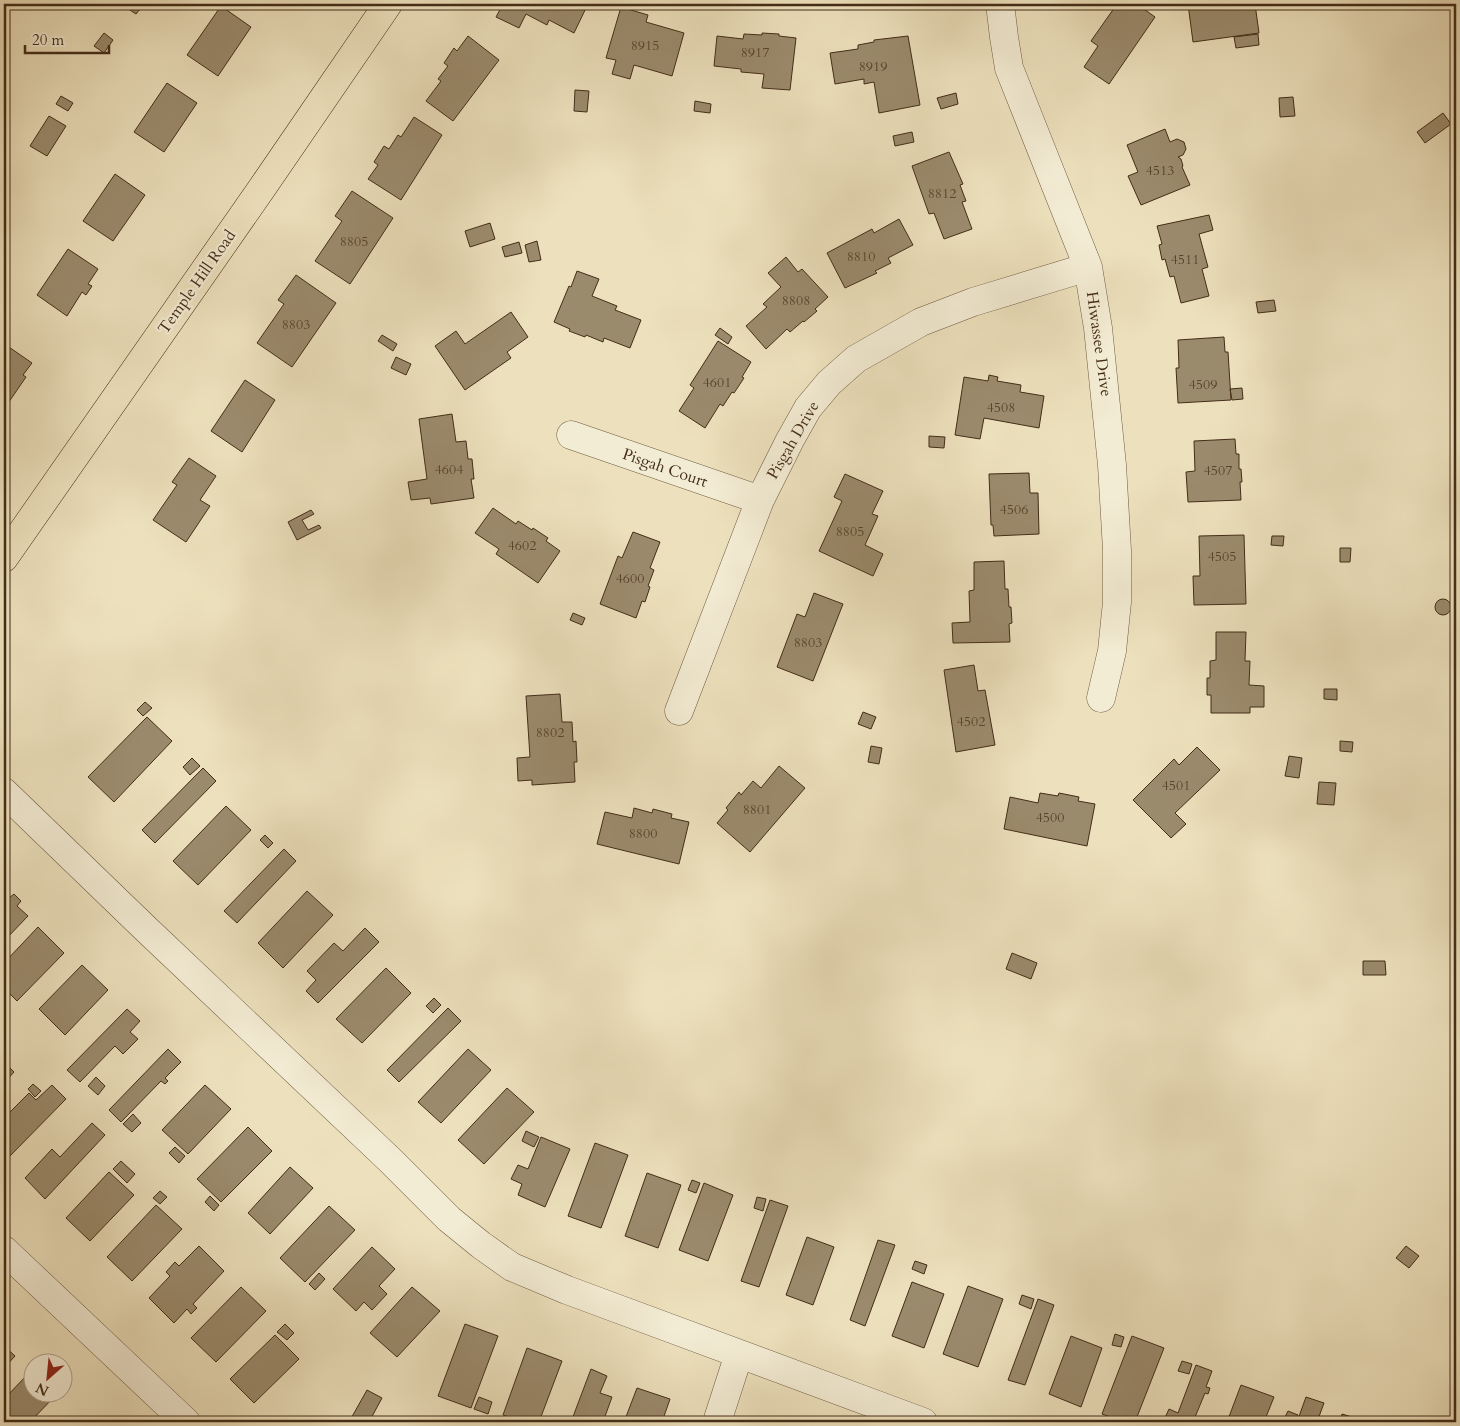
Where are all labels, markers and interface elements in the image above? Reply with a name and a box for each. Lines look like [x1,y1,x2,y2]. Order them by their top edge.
scale bar [25,22,109,54]
text: 20 m [32,30,64,50]
house number: 8915 [631,36,659,55]
house number: 8917 [741,43,769,62]
house number: 8919 [859,57,887,76]
house number: 4513 [1146,161,1174,180]
house number: 8812 [928,184,956,203]
street label: Temple Hill Road [153,225,241,338]
house number: 8805 [340,232,368,251]
house number: 8810 [847,247,875,266]
house number: 4511 [1171,250,1199,269]
street label: Hiwassee Drive [1081,290,1117,398]
house number: 8808 [782,291,810,310]
house number: 8803 [282,315,310,334]
house number: 4601 [703,373,731,392]
house number: 4509 [1189,375,1217,394]
street label: Pisgah Drive [762,397,824,483]
house number: 4508 [987,398,1015,417]
street label: Pisgah Court [619,443,711,493]
house number: 4604 [435,460,463,479]
house number: 4507 [1204,461,1232,480]
house number: 4506 [1000,500,1028,519]
house number: 8805 [836,522,864,541]
house number: 4602 [508,536,536,555]
house number: 4505 [1208,547,1236,566]
house number: 4600 [616,569,644,588]
house number: 8803 [794,633,822,652]
house number: 4502 [957,712,985,731]
house number: 8802 [536,723,564,742]
house number: 4501 [1162,776,1190,795]
house number: 8801 [743,800,771,819]
house number: 4500 [1036,808,1064,827]
house number: 8800 [629,824,657,843]
north arrow [22,1354,72,1404]
text: N [33,1378,52,1400]

